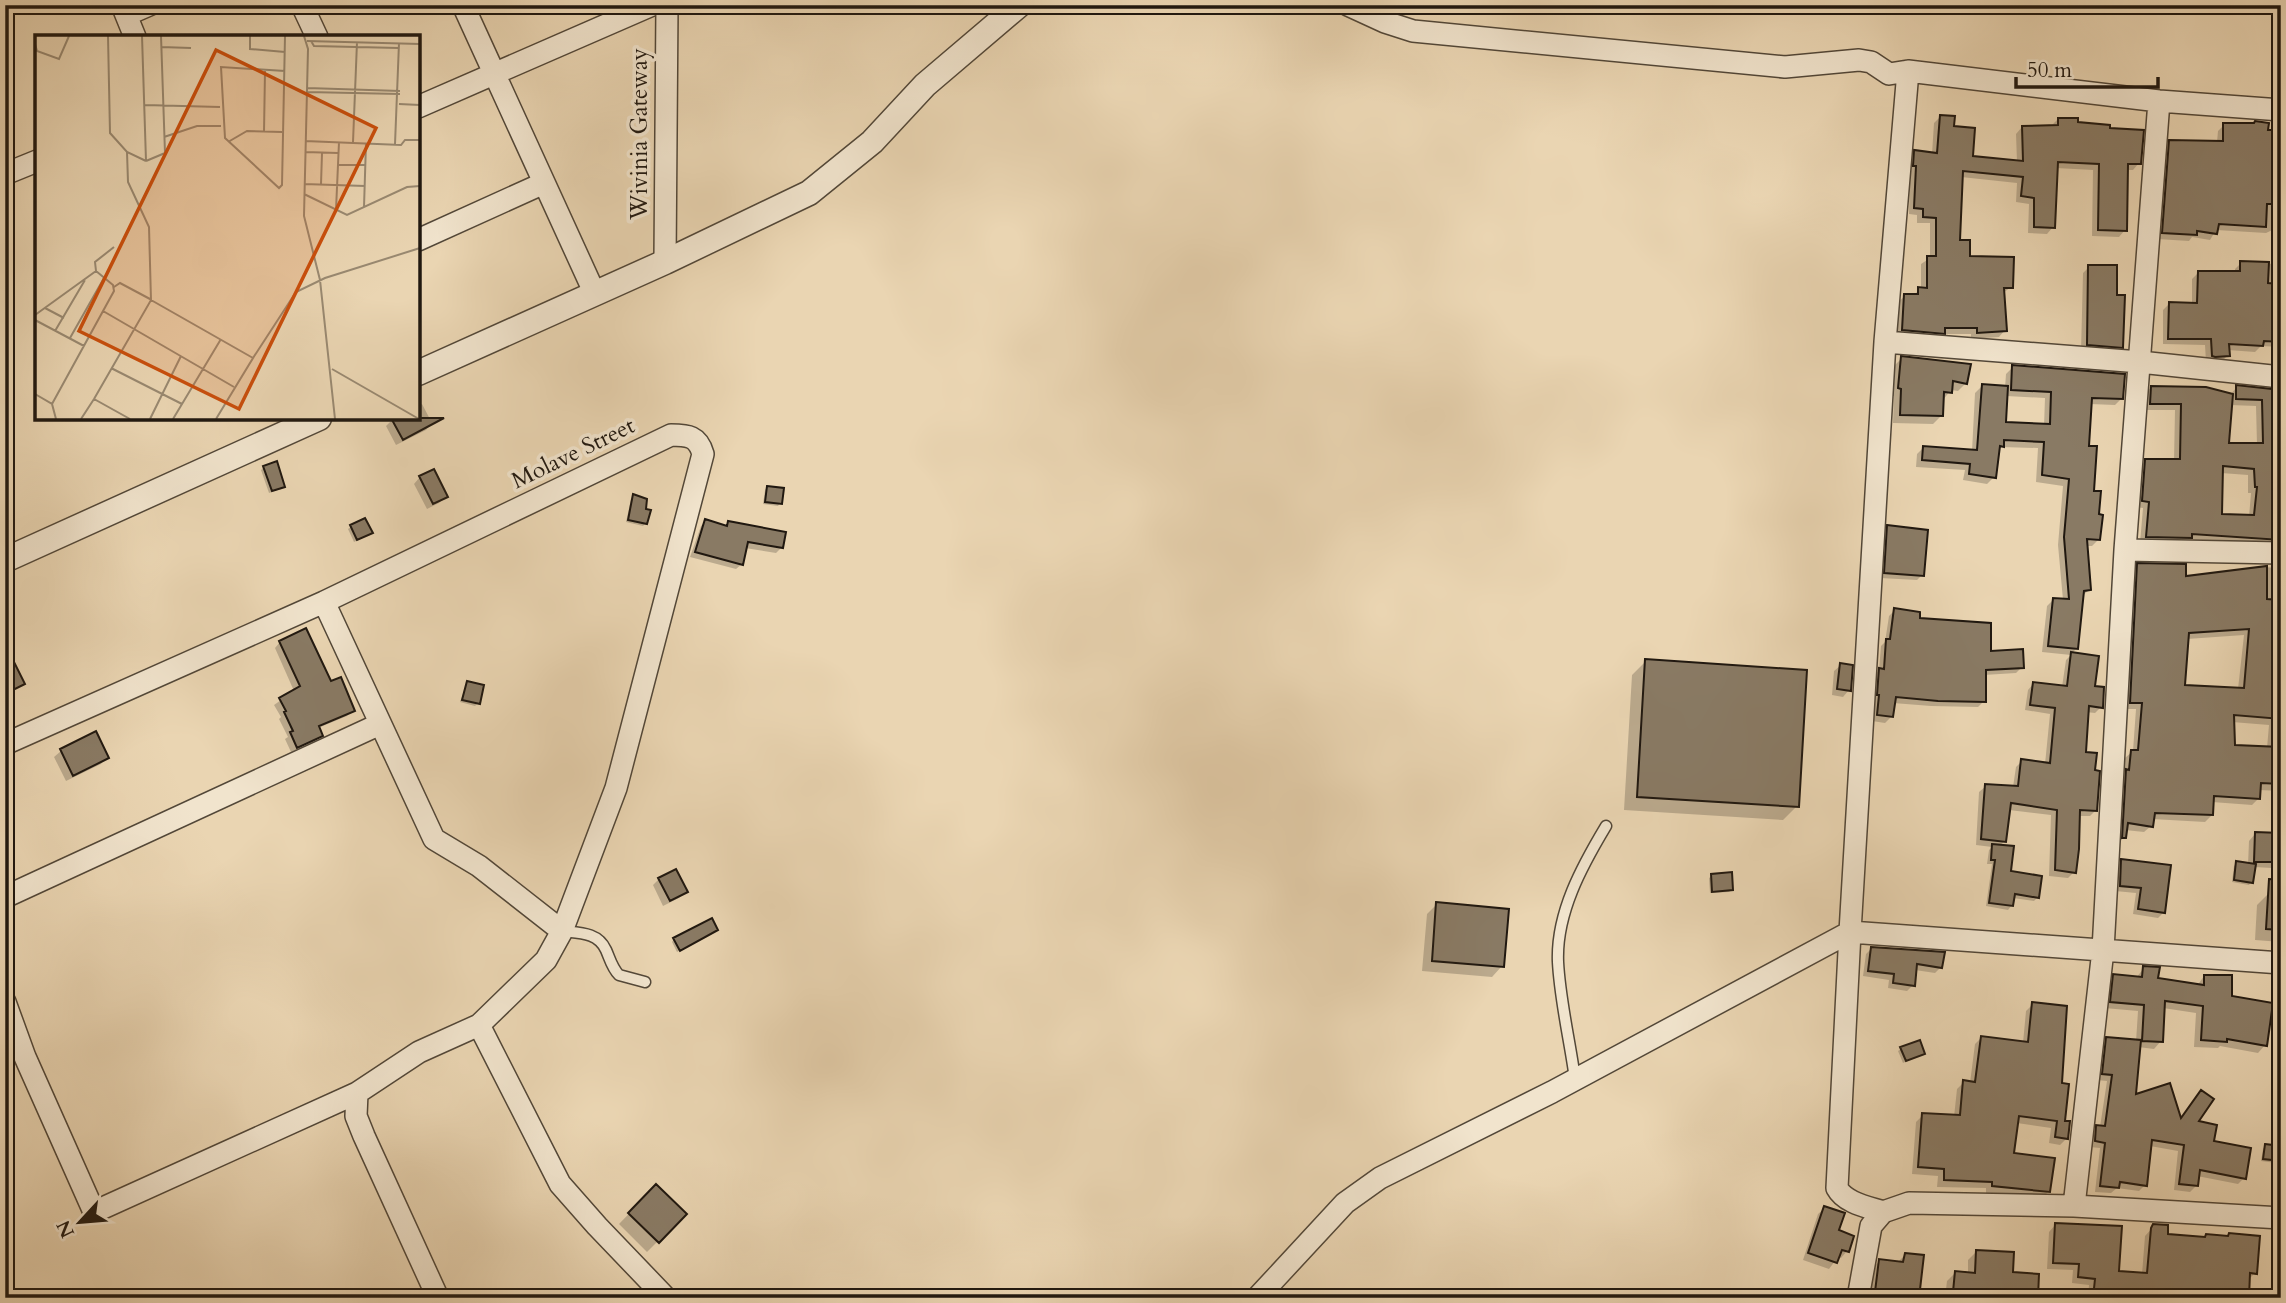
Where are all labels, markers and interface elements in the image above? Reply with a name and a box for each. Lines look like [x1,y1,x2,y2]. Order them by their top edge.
inset map [35,35,420,420]
scale bar [2016,46,2158,90]
street label: Wivinia Gateway [624,48,655,221]
text: 50 m [2027,56,2072,85]
street label: Molave Street [506,410,640,496]
north arrow [46,1188,116,1258]
text: N [50,1215,81,1242]

